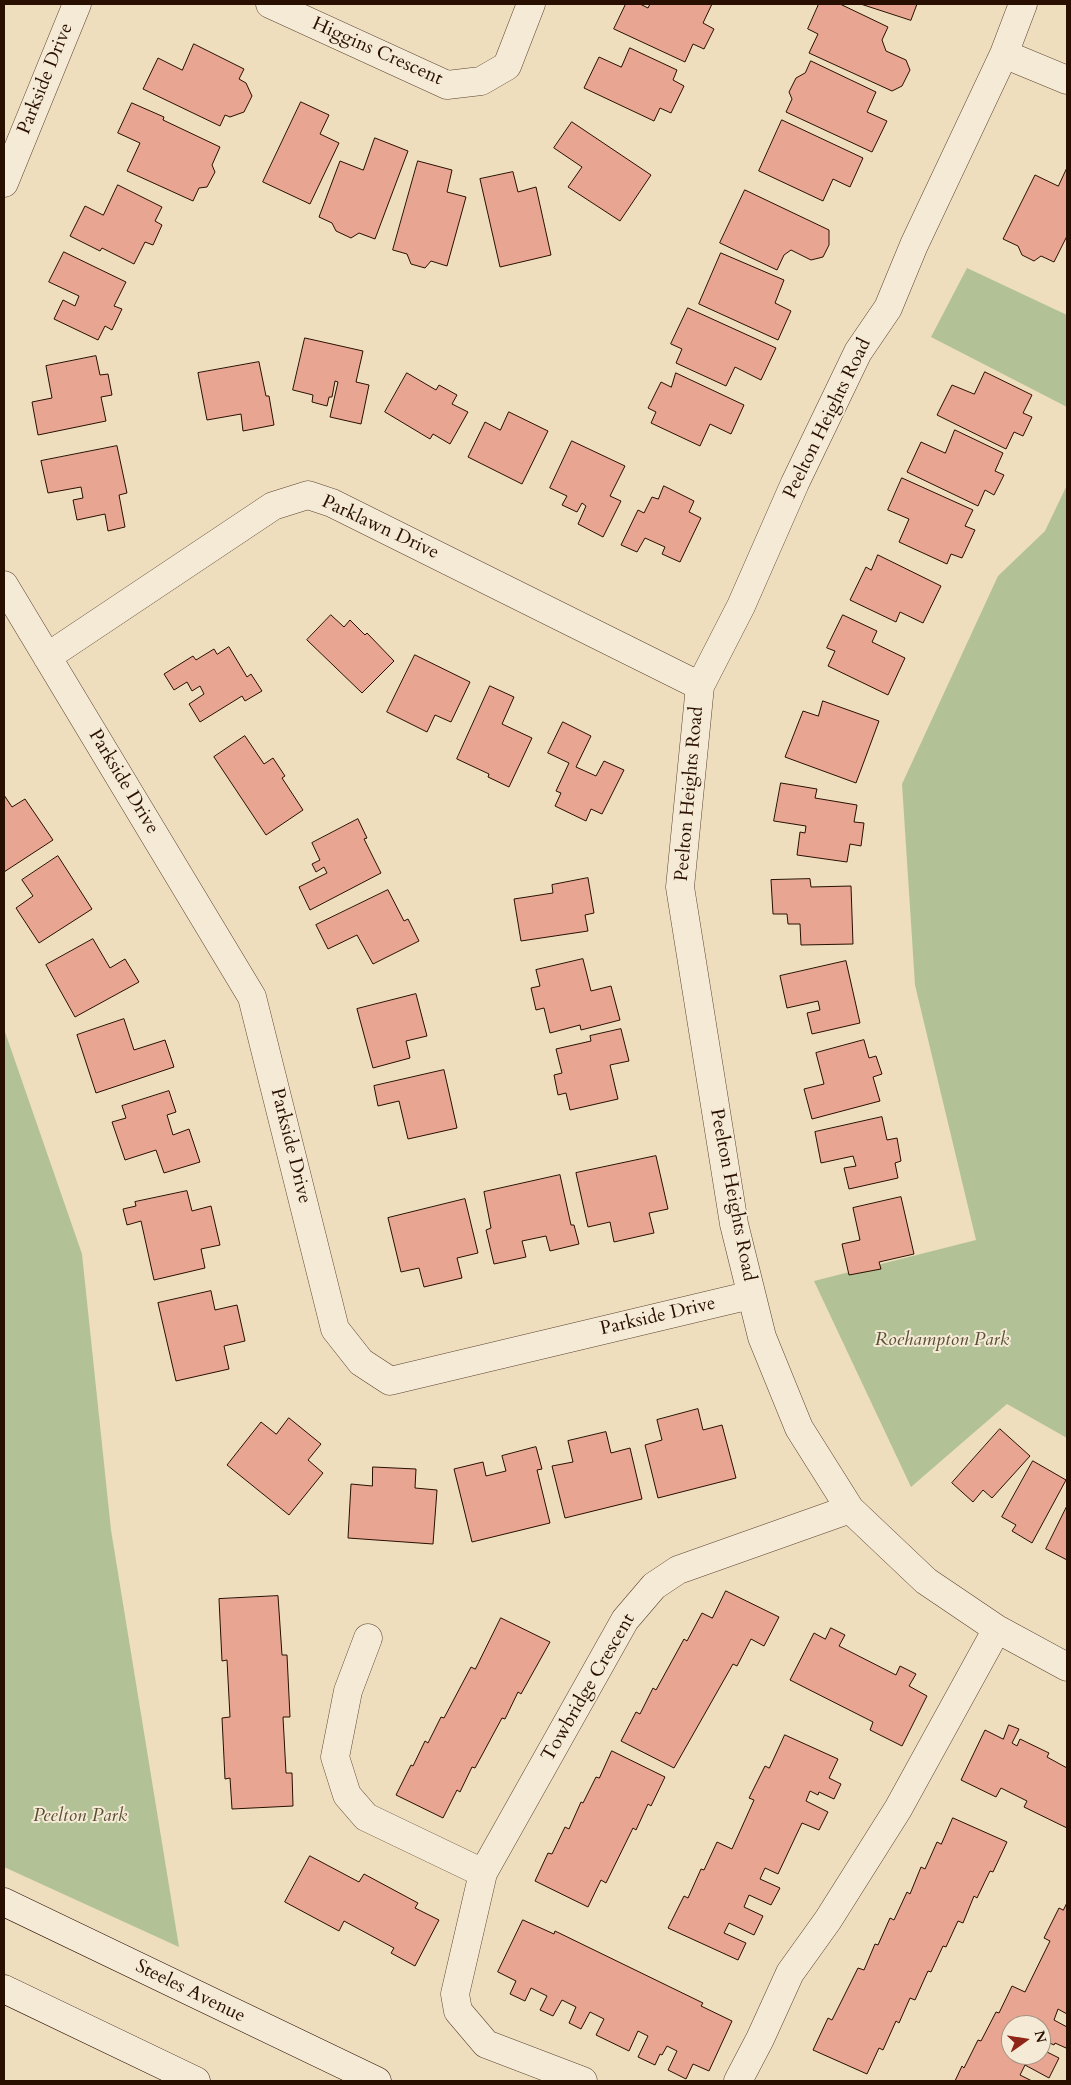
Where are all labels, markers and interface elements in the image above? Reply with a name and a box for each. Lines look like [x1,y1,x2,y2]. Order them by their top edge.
street label: Higgins Crescent [308,13,446,91]
street label: Parkside Drive [13,20,79,138]
street label: Peelton Heights Road [779,335,877,503]
street label: Parklawn Drive [318,491,442,565]
street label: Peelton Heights Road [671,706,709,882]
street label: Parkside Drive [83,726,163,838]
street label: Parkside Drive [265,1086,315,1206]
street label: Peelton Heights Road [704,1107,760,1283]
street label: Parkside Drive [598,1293,718,1341]
park label: Roehampton Park [875,1330,1009,1352]
street label: Towbridge Crescent [537,1610,641,1766]
park label: Peelton Park [33,1806,127,1828]
street label: Steeles Avenue [131,1956,249,2028]
north arrow [1001,2015,1051,2065]
text: N [1030,2029,1051,2045]

